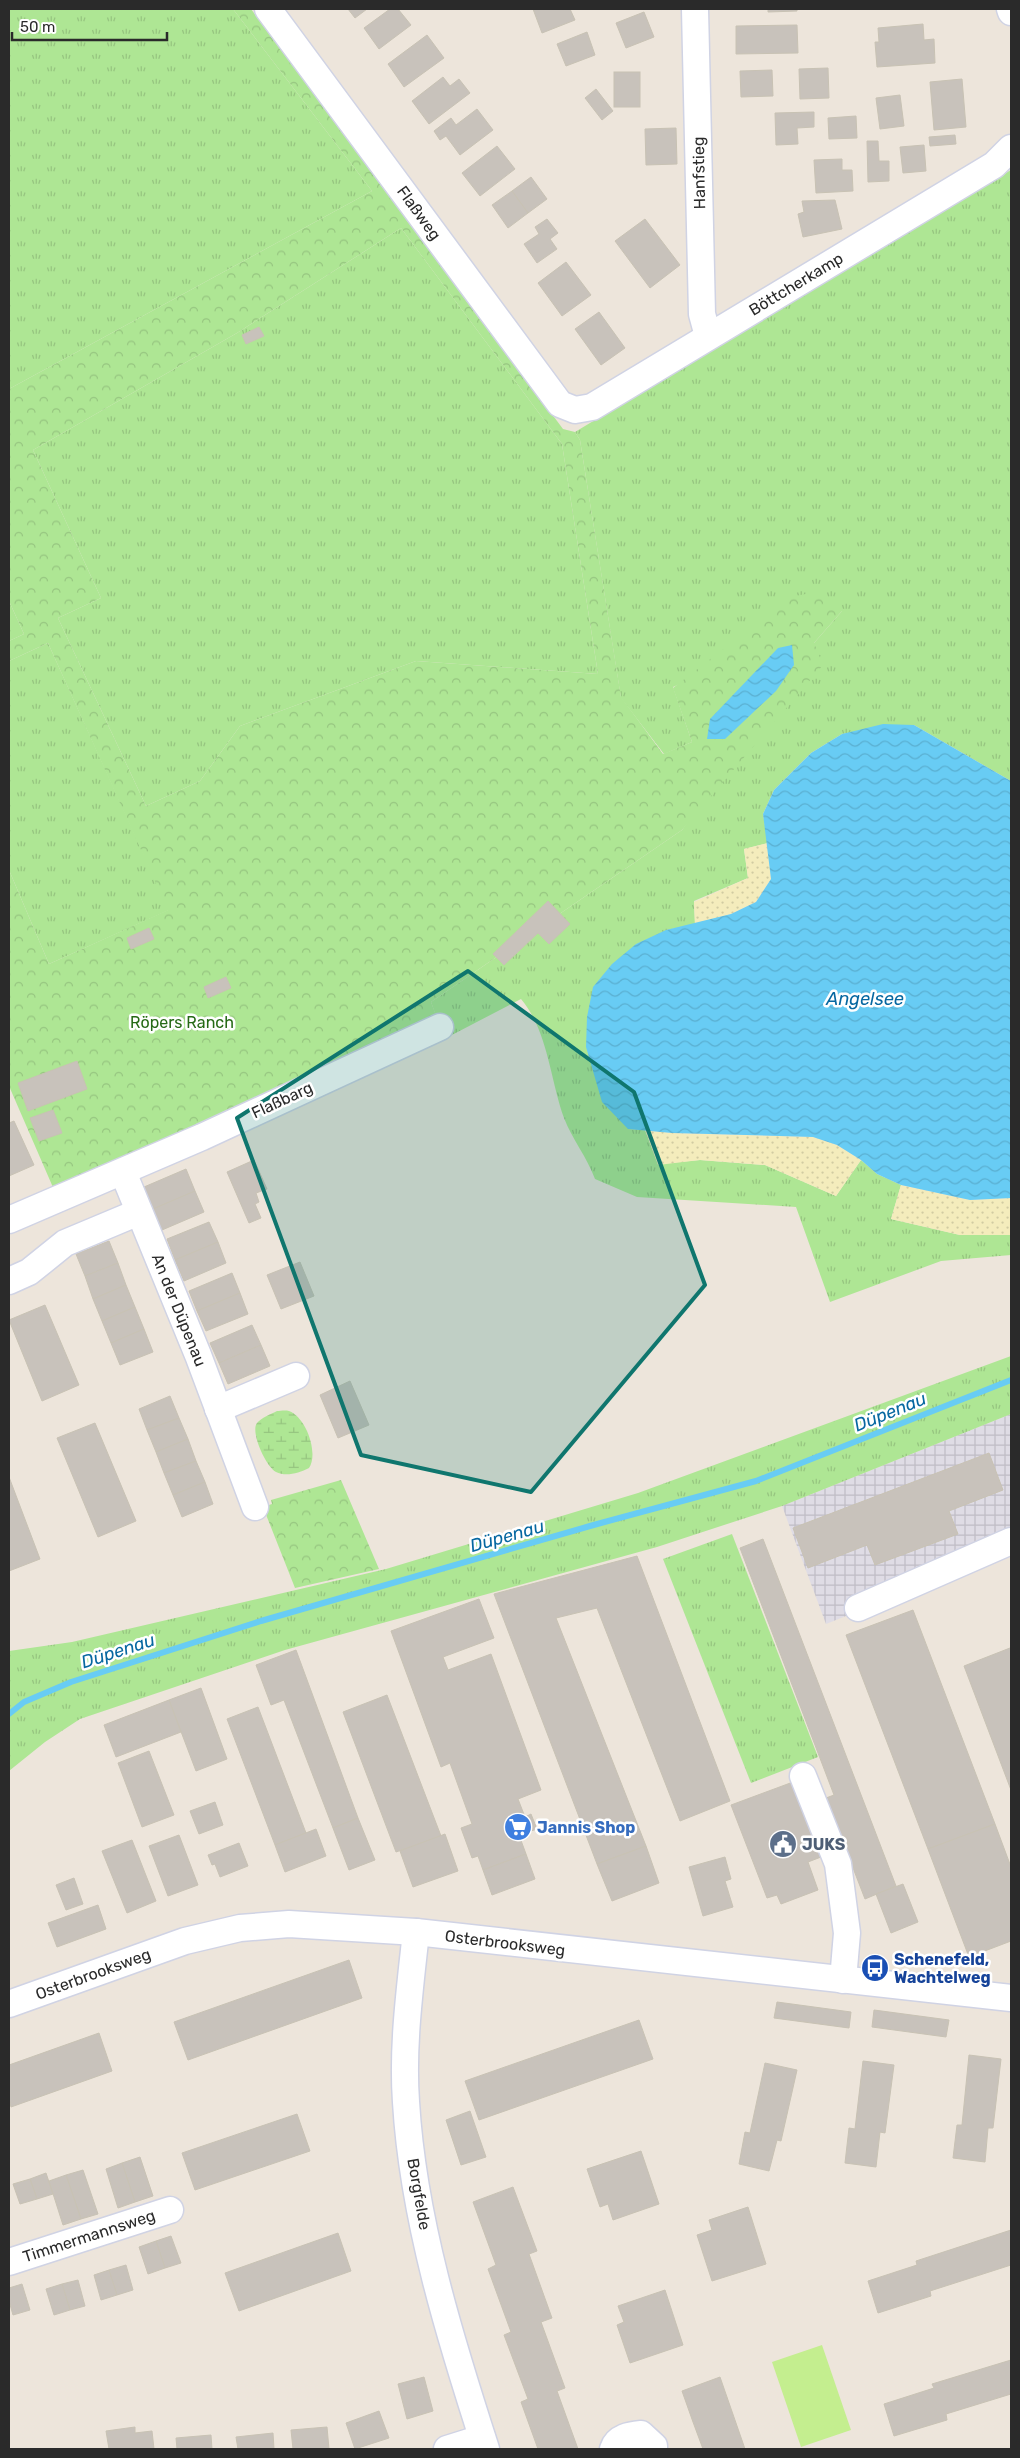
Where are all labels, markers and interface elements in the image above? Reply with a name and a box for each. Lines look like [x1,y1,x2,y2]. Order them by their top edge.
scale bar [12,10,168,42]
text: 50 m [20,18,55,36]
street label: Hanfstieg [689,136,709,210]
street label: Flaßweg [393,182,445,244]
street label: Böttcherkamp [745,248,847,320]
water label: Angelsee [825,988,904,1010]
park label: Röpers Ranch [130,1013,234,1032]
street label: Flaßbarg [248,1078,316,1122]
street label: An der Düpenau [148,1251,210,1369]
water label: Düpenau [851,1387,930,1436]
water label: Düpenau [467,1515,547,1557]
water label: Düpenau [78,1629,158,1673]
supermarket icon: Jannis Shop [503,1812,533,1842]
place label: Jannis Shop [537,1818,635,1837]
public building icon: JUKS [768,1829,798,1859]
place label: JUKS [802,1835,846,1854]
street label: Osterbrooksweg [444,1926,566,1960]
street label: Osterbrooksweg [33,1944,153,2004]
place label: Schenefeld, Wachtelweg [894,1950,991,1987]
bus stop icon: Schenefeld, Wachtelweg [860,1953,890,1983]
street label: Borgfelde [403,2157,435,2231]
street label: Timmermannsweg [20,2206,158,2266]

